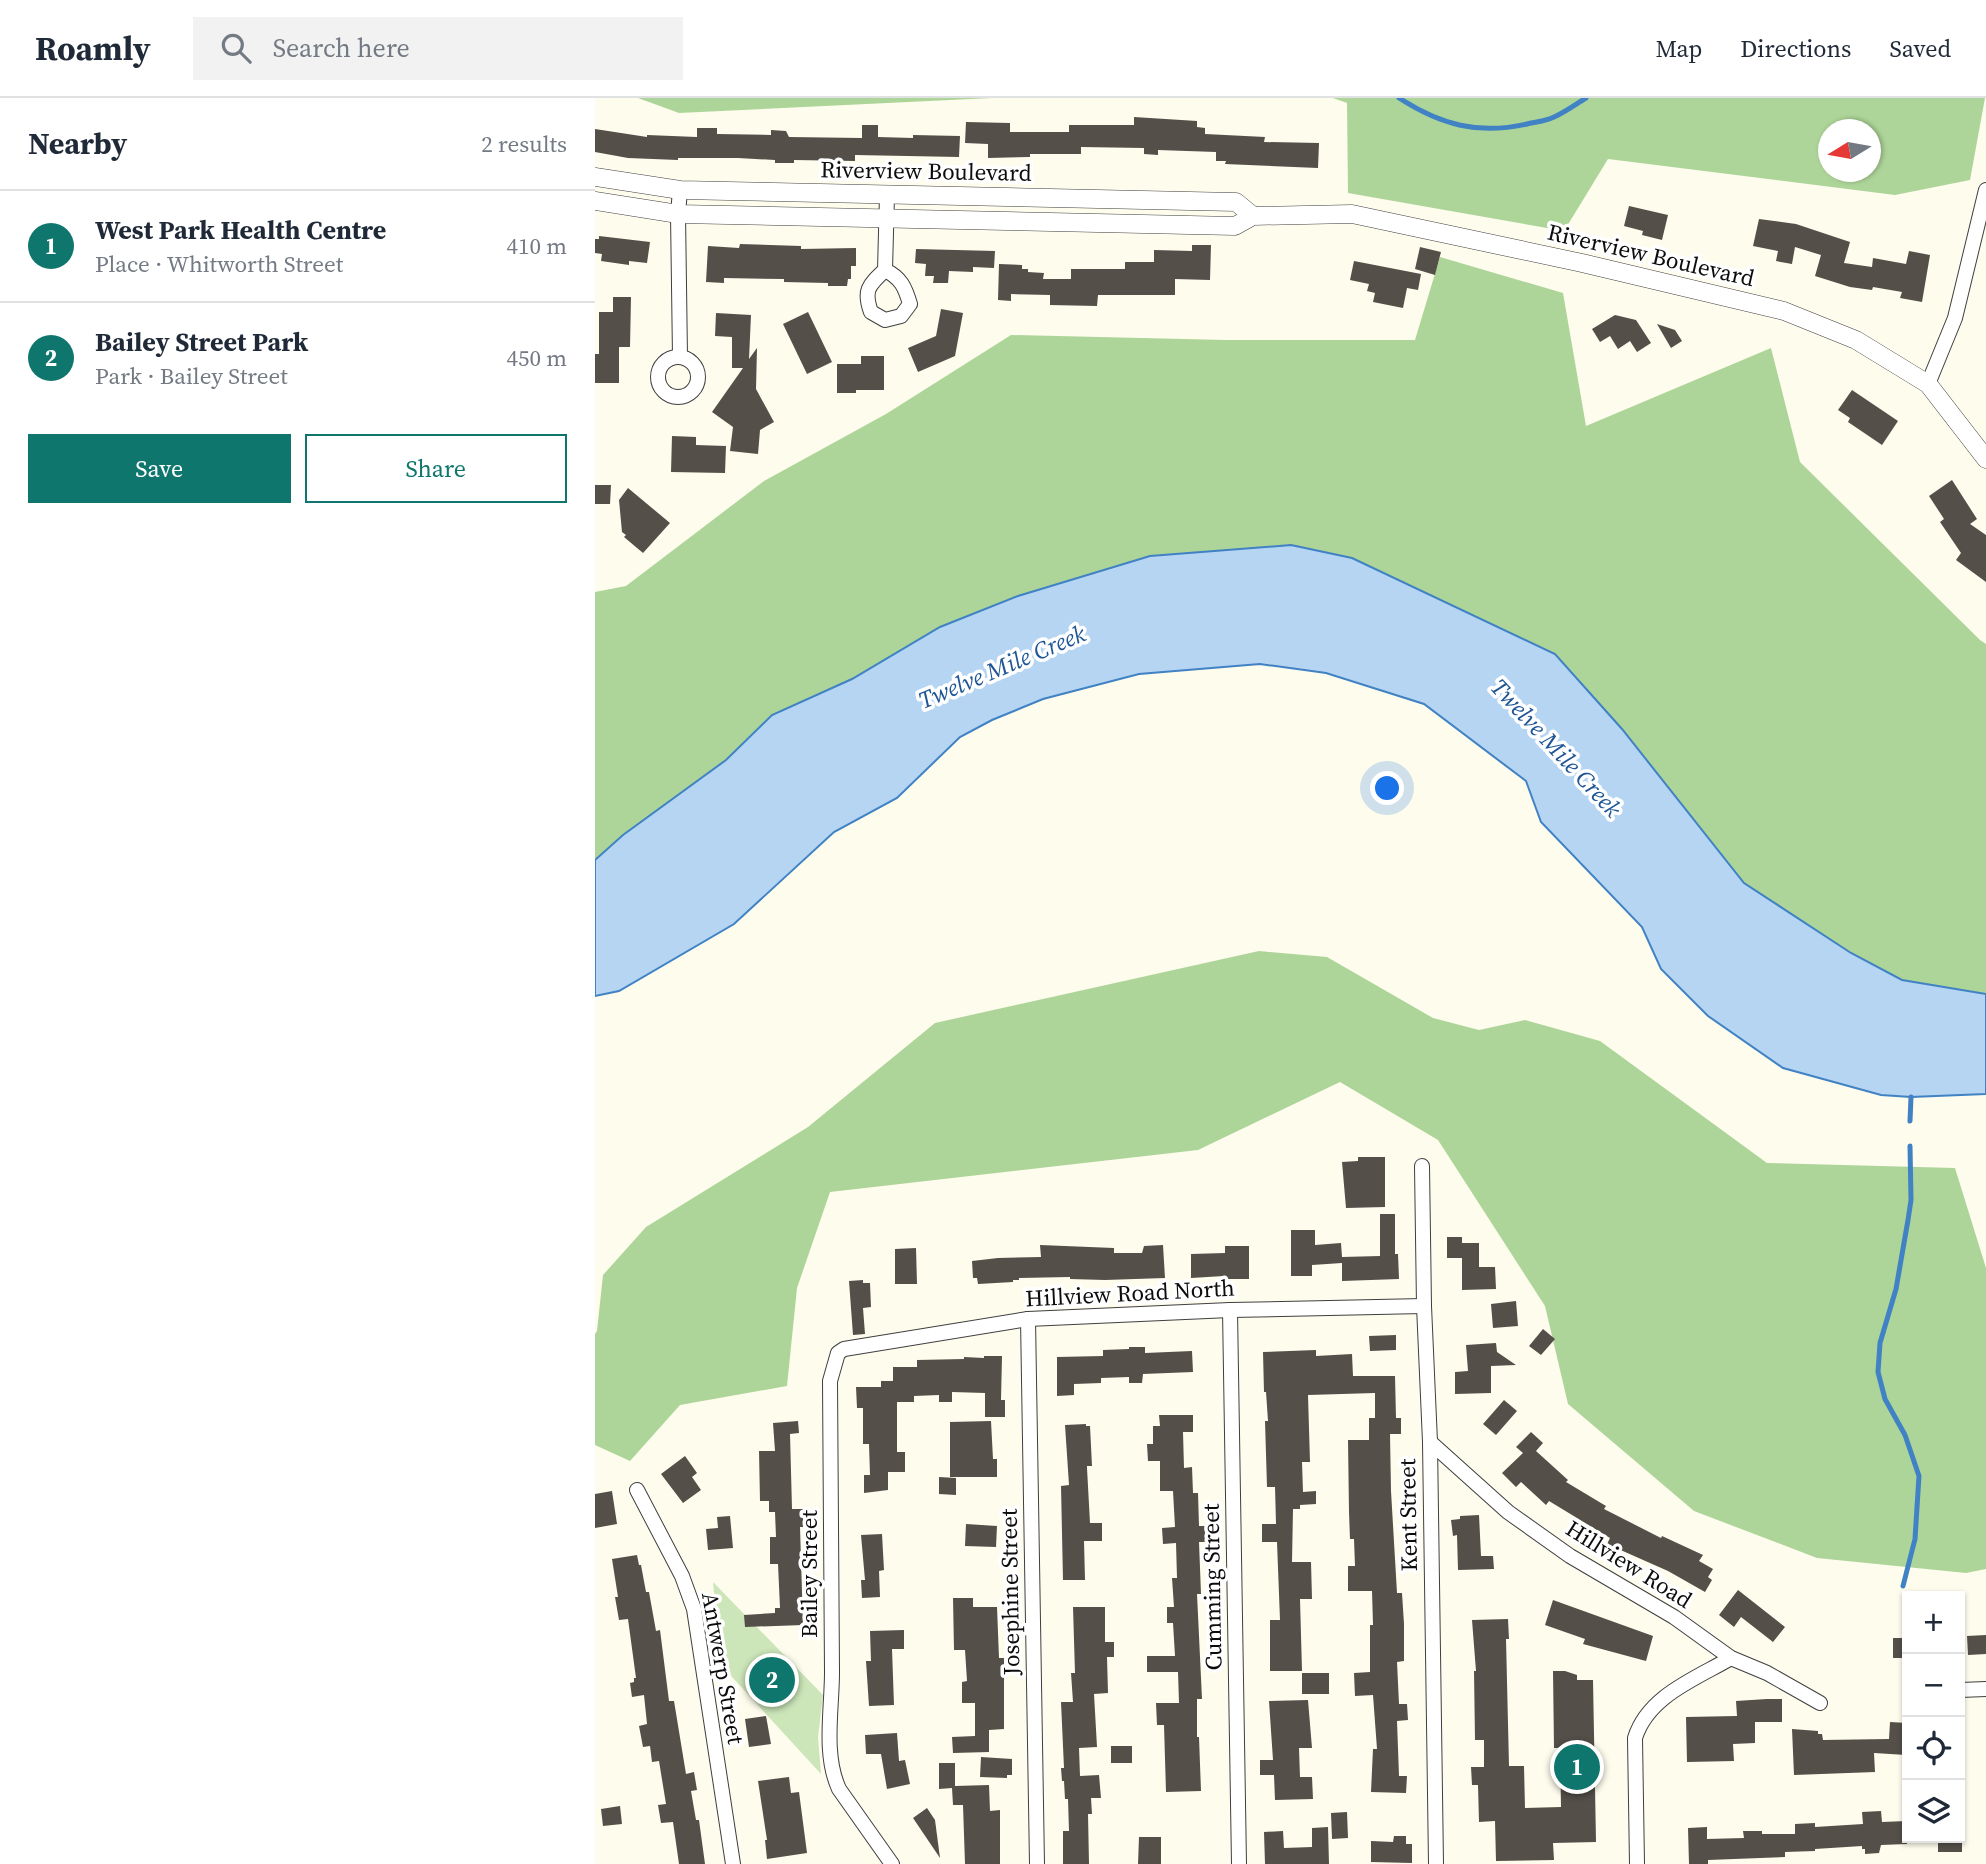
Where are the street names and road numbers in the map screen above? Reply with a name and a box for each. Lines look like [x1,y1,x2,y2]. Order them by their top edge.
street label: Riverview Boulevard [820,153,1032,189]
street label: Riverview Boulevard [1544,216,1758,294]
street label: Hillview Road North [1025,1272,1236,1314]
street label: Kent Street [1391,1458,1425,1572]
street label: Cumming Street [1195,1503,1229,1671]
street label: Josephine Street [993,1508,1027,1677]
street label: Bailey Street [793,1509,825,1638]
street label: Hillview Road [1560,1512,1698,1616]
street label: Antwerp Street [694,1590,752,1747]

